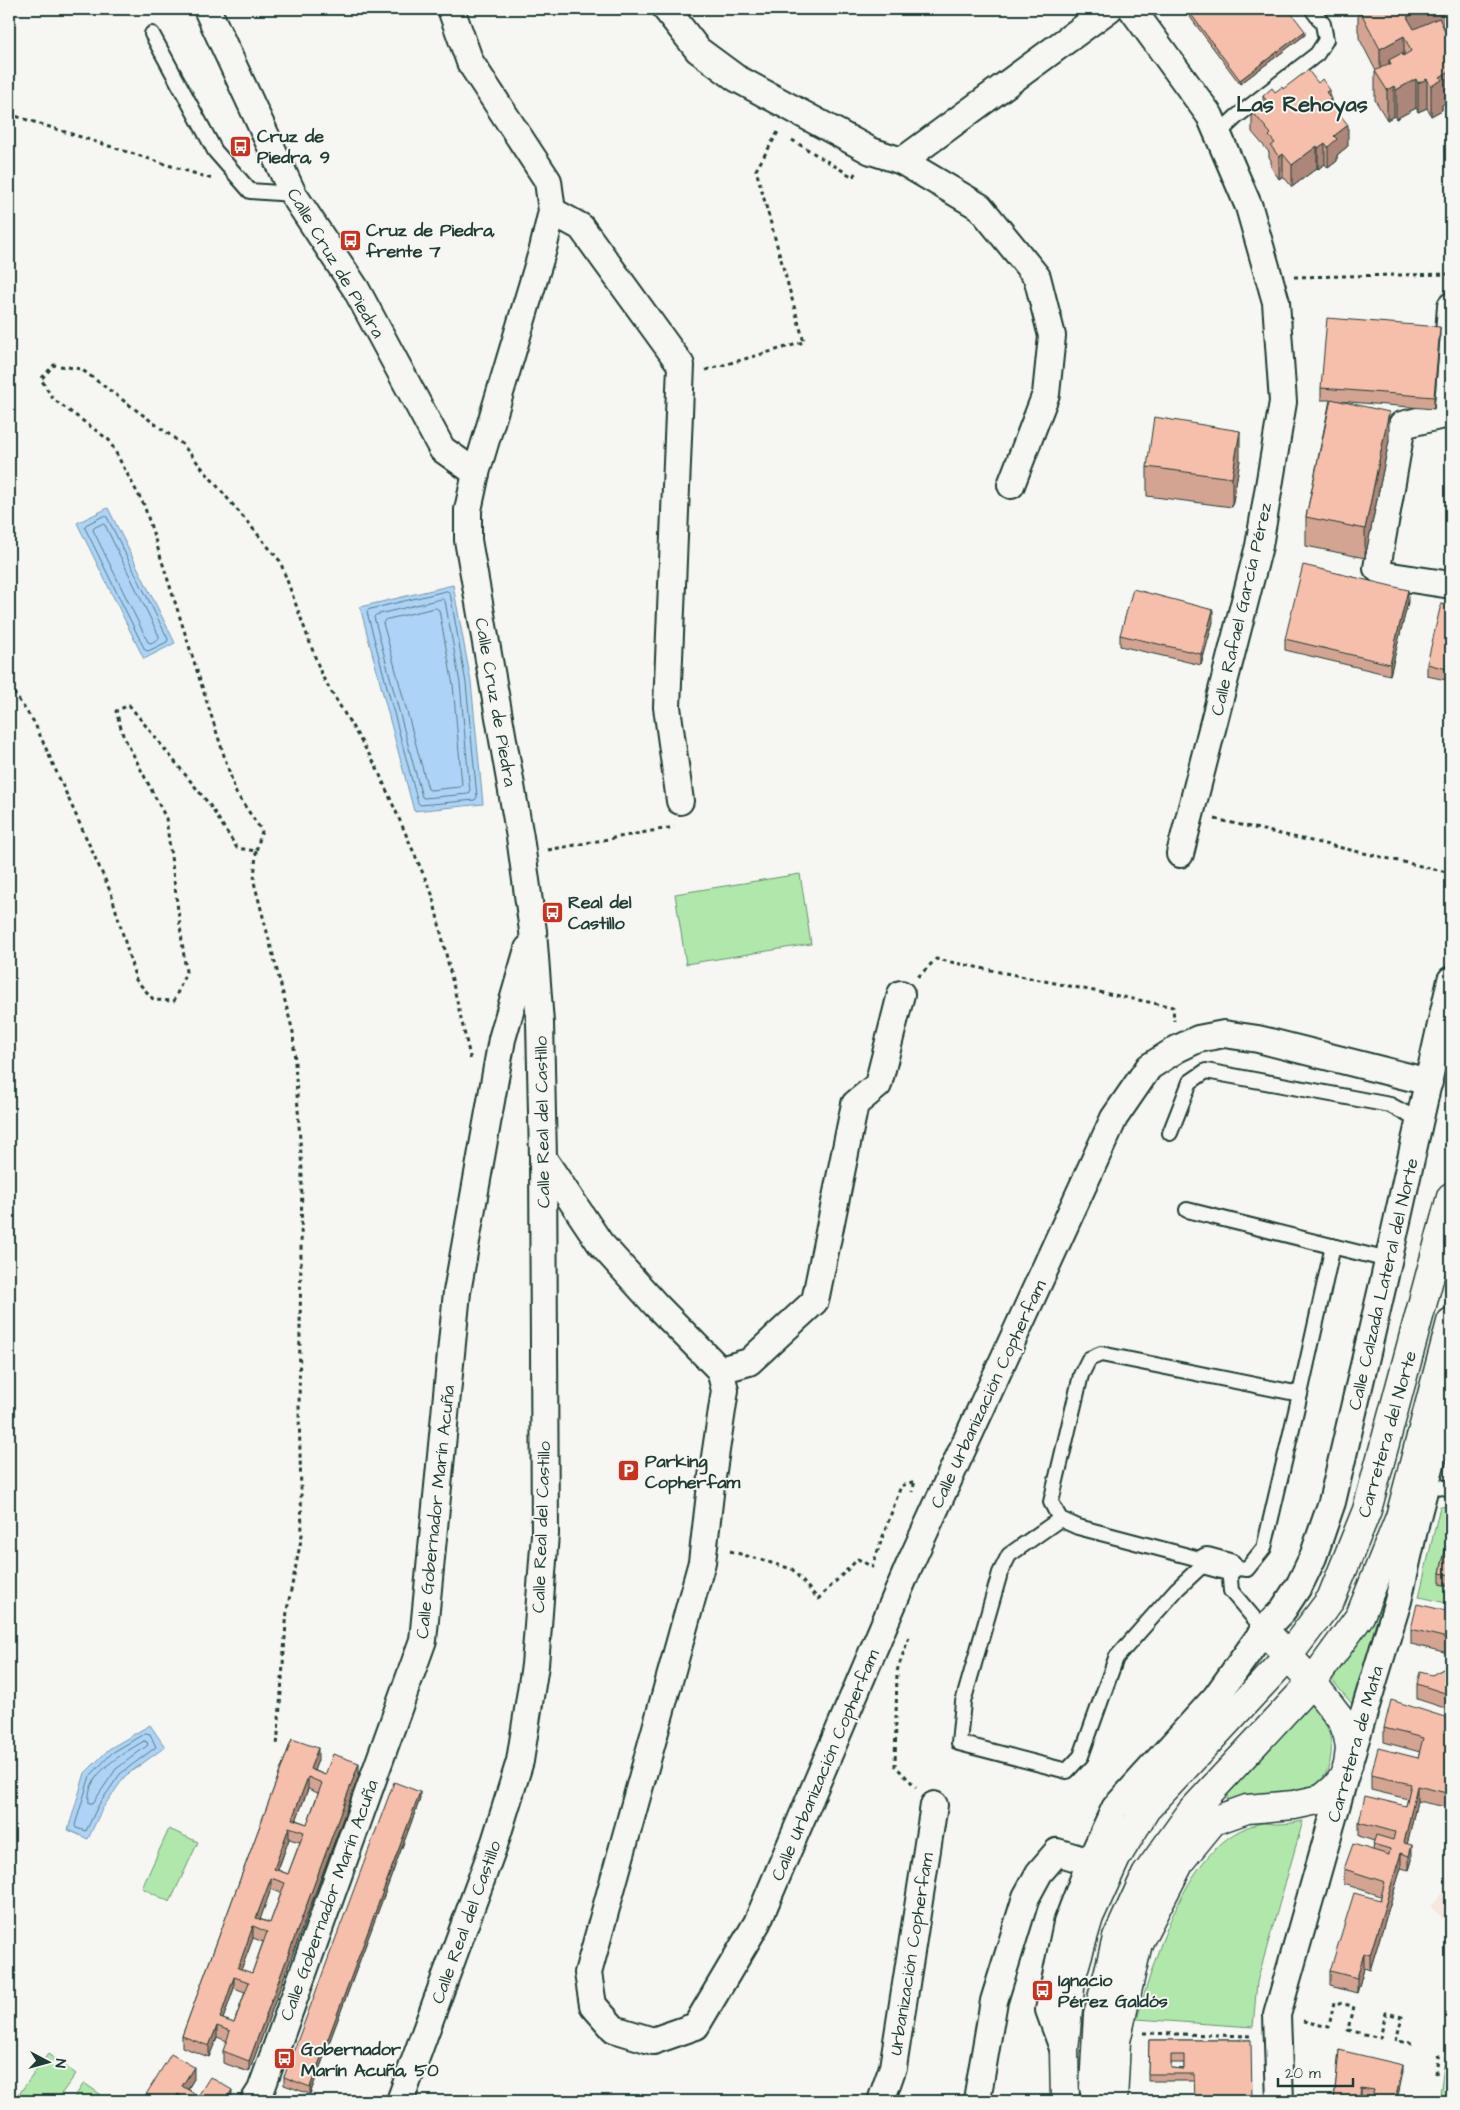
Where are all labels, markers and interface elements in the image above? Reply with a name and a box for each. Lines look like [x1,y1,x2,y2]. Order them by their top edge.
district label: Las Rehoyas [1236,89,1368,122]
place label: Cruz de Piedra, 9 [257,124,330,170]
bus stop icon: Cruz de Piedra, 9 [229,134,253,158]
street label: Calle Cruz de Piedra [281,184,390,343]
place label: Cruz de Piedra, frente 7 [365,218,496,264]
bus stop icon: Cruz de Piedra, frente 7 [338,228,362,252]
street label: Calle Rafael García Pérez [1205,500,1278,718]
street label: Calle Cruz de Piedra [468,616,523,788]
place label: Real del Castillo [568,890,632,936]
bus stop icon: Real del Castillo [540,900,564,924]
street label: Calle Real del Castillo [529,1036,556,1208]
street label: Calle Calzada Lateral del Norte [1342,1155,1425,1413]
street label: Calle Urbanización Copherfam [924,1276,1052,1513]
street label: Carretera del Norte [1352,1348,1423,1520]
street label: Calle Gobernador Marín Acuña [410,1384,461,1640]
street label: Calle Real del Castillo [526,1441,557,1613]
place label: Parking Copherfam [645,1449,741,1495]
parking icon: Parking Copherfam [617,1459,641,1483]
street label: Calle Urbanización Copherfam [765,1646,886,1885]
street label: Carretera de Mata [1321,1663,1390,1825]
street label: Calle Gobernador Marín Acuña [274,1776,385,2024]
street label: Calle Real del Castillo [425,1837,508,2007]
street label: Urbanización Copherfam [883,1851,940,2057]
place label: Ignacio Pérez Galdós [1058,1968,1168,2014]
bus stop icon: Ignacio Pérez Galdós [1030,1978,1054,2002]
place label: Gobernador Marín Acuña, 50 [301,2037,439,2083]
north arrow [22,2038,72,2088]
bus stop icon: Gobernador Marín Acuña, 50 [273,2047,297,2071]
scale bar [1278,2055,1352,2087]
text: N [50,2058,70,2069]
text: 20 m [1285,2063,1321,2084]

